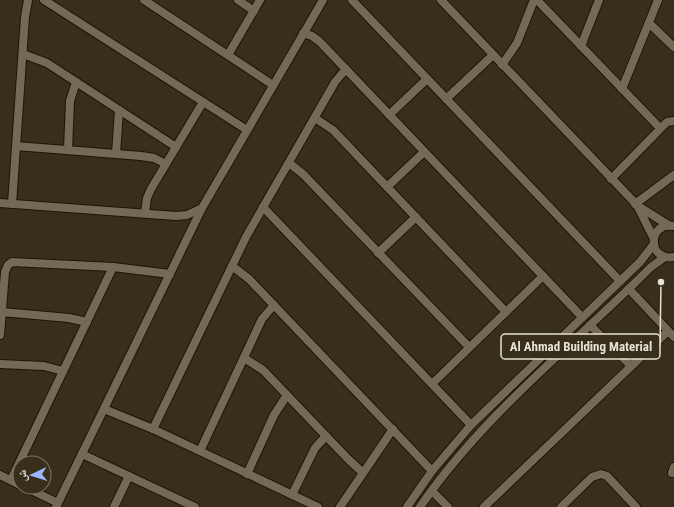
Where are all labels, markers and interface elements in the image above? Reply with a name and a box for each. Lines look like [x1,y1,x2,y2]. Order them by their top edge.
callout: Al Ahmad Building Material [501,334,660,359]
text: Al Ahmad Building Material [510,339,652,354]
north arrow [12,455,52,495]
text: ش [16,469,30,482]

